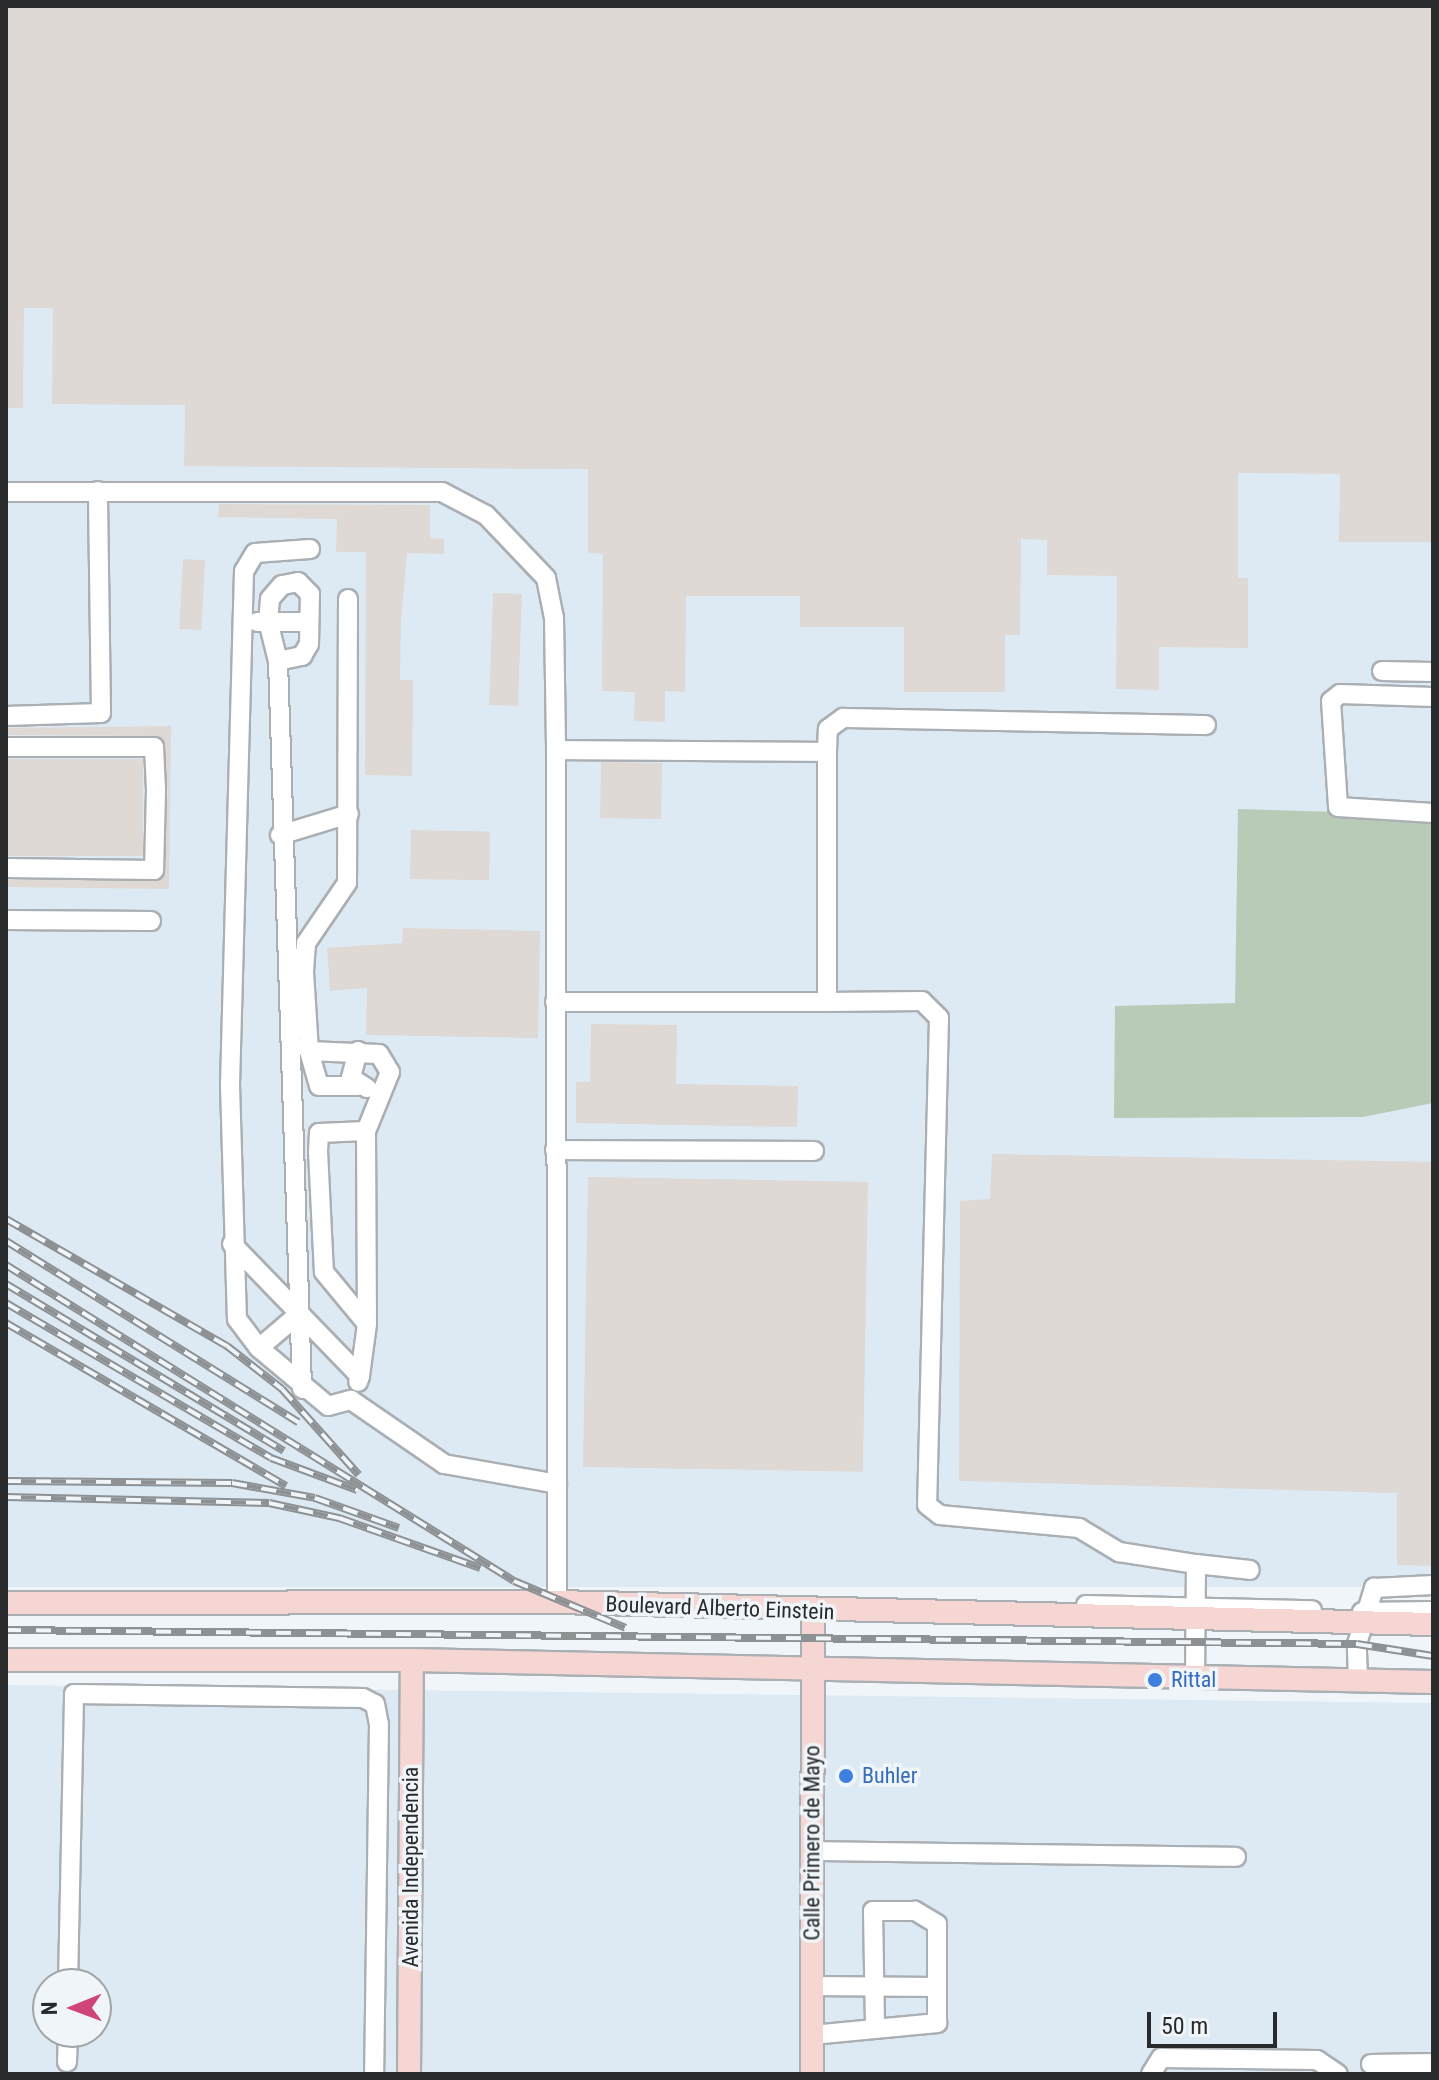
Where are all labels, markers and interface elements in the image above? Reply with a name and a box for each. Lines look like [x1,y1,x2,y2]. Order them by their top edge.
street label: Boulevard Alberto Einstein [605,1591,835,1625]
place label: Rittal [1171,1667,1216,1693]
marker: Rittal [1146,1671,1164,1689]
street label: Calle Primero de Mayo [799,1745,825,1941]
place label: Buhler [862,1763,917,1789]
street label: Avenida Independencia [398,1767,424,1967]
marker: Buhler [837,1767,855,1785]
north arrow [32,1968,112,2048]
scale bar [1151,1996,1281,2046]
text: N [37,2001,62,2015]
text: 50 m [1161,2012,1208,2040]

